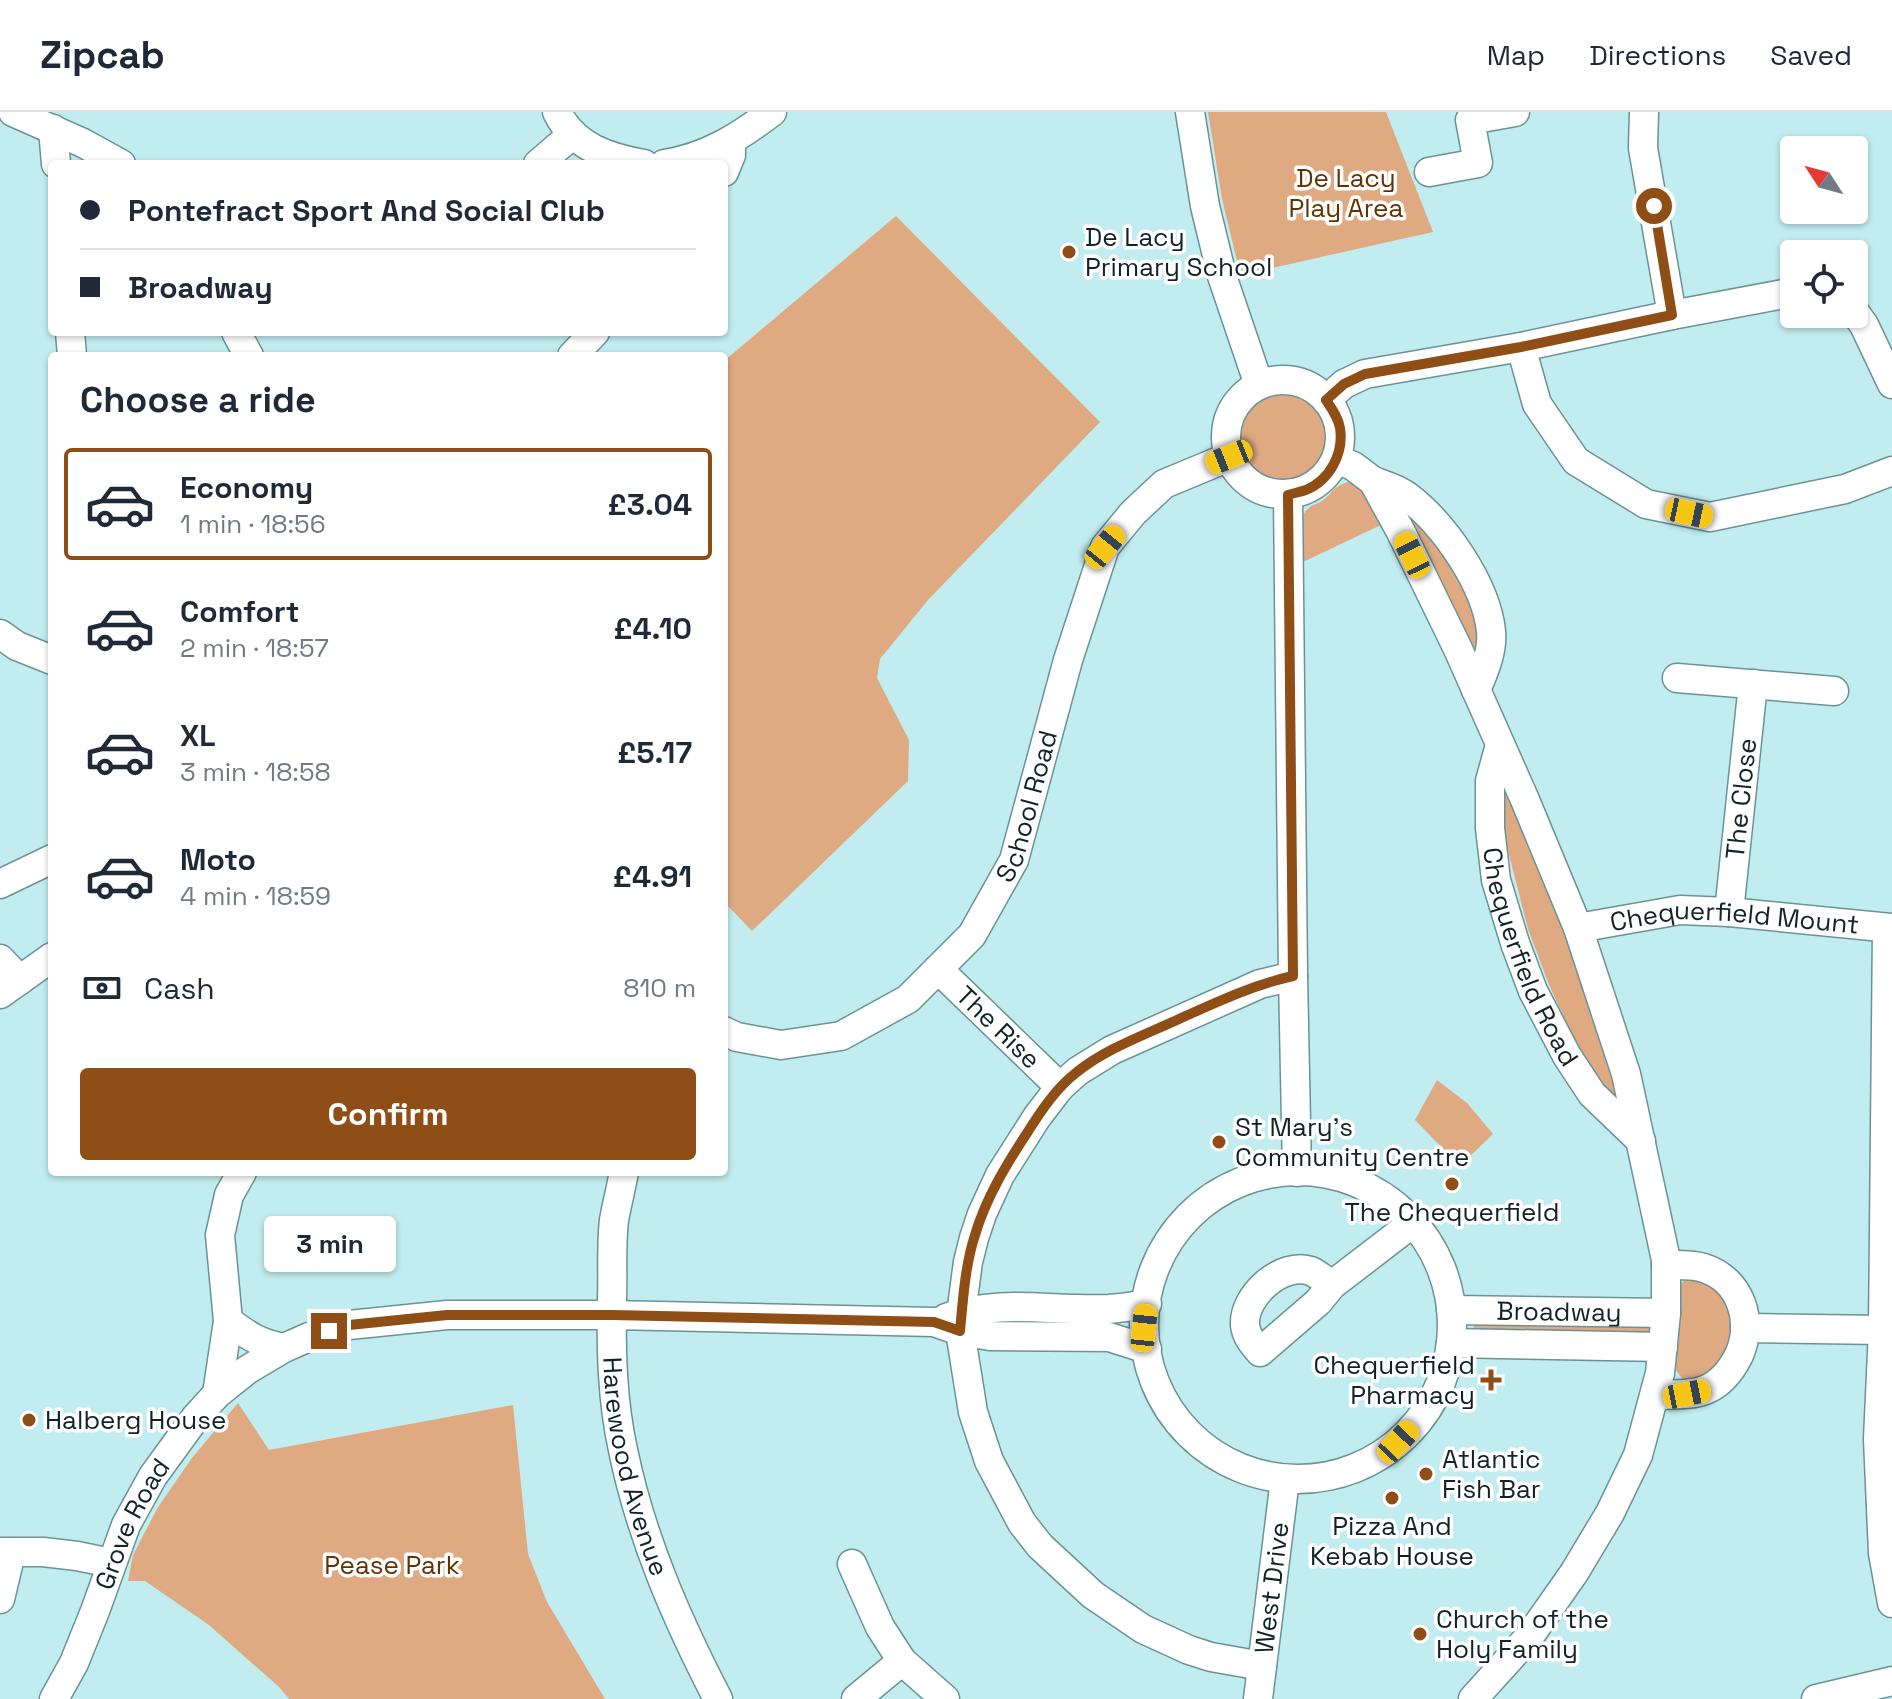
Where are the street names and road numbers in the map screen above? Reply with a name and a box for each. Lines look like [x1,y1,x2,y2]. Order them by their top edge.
street label: School Road [988,727,1065,888]
street label: The Close [1718,736,1764,861]
street label: Chequerfield Road [1475,845,1586,1073]
street label: Chequerfield Mount [1607,893,1861,942]
street label: The Rise [949,979,1048,1076]
street label: Broadway [1496,1294,1622,1329]
street label: Harewood Avenue [595,1356,676,1581]
street label: Grove Road [87,1451,177,1594]
street label: West Drive [1247,1520,1297,1656]

